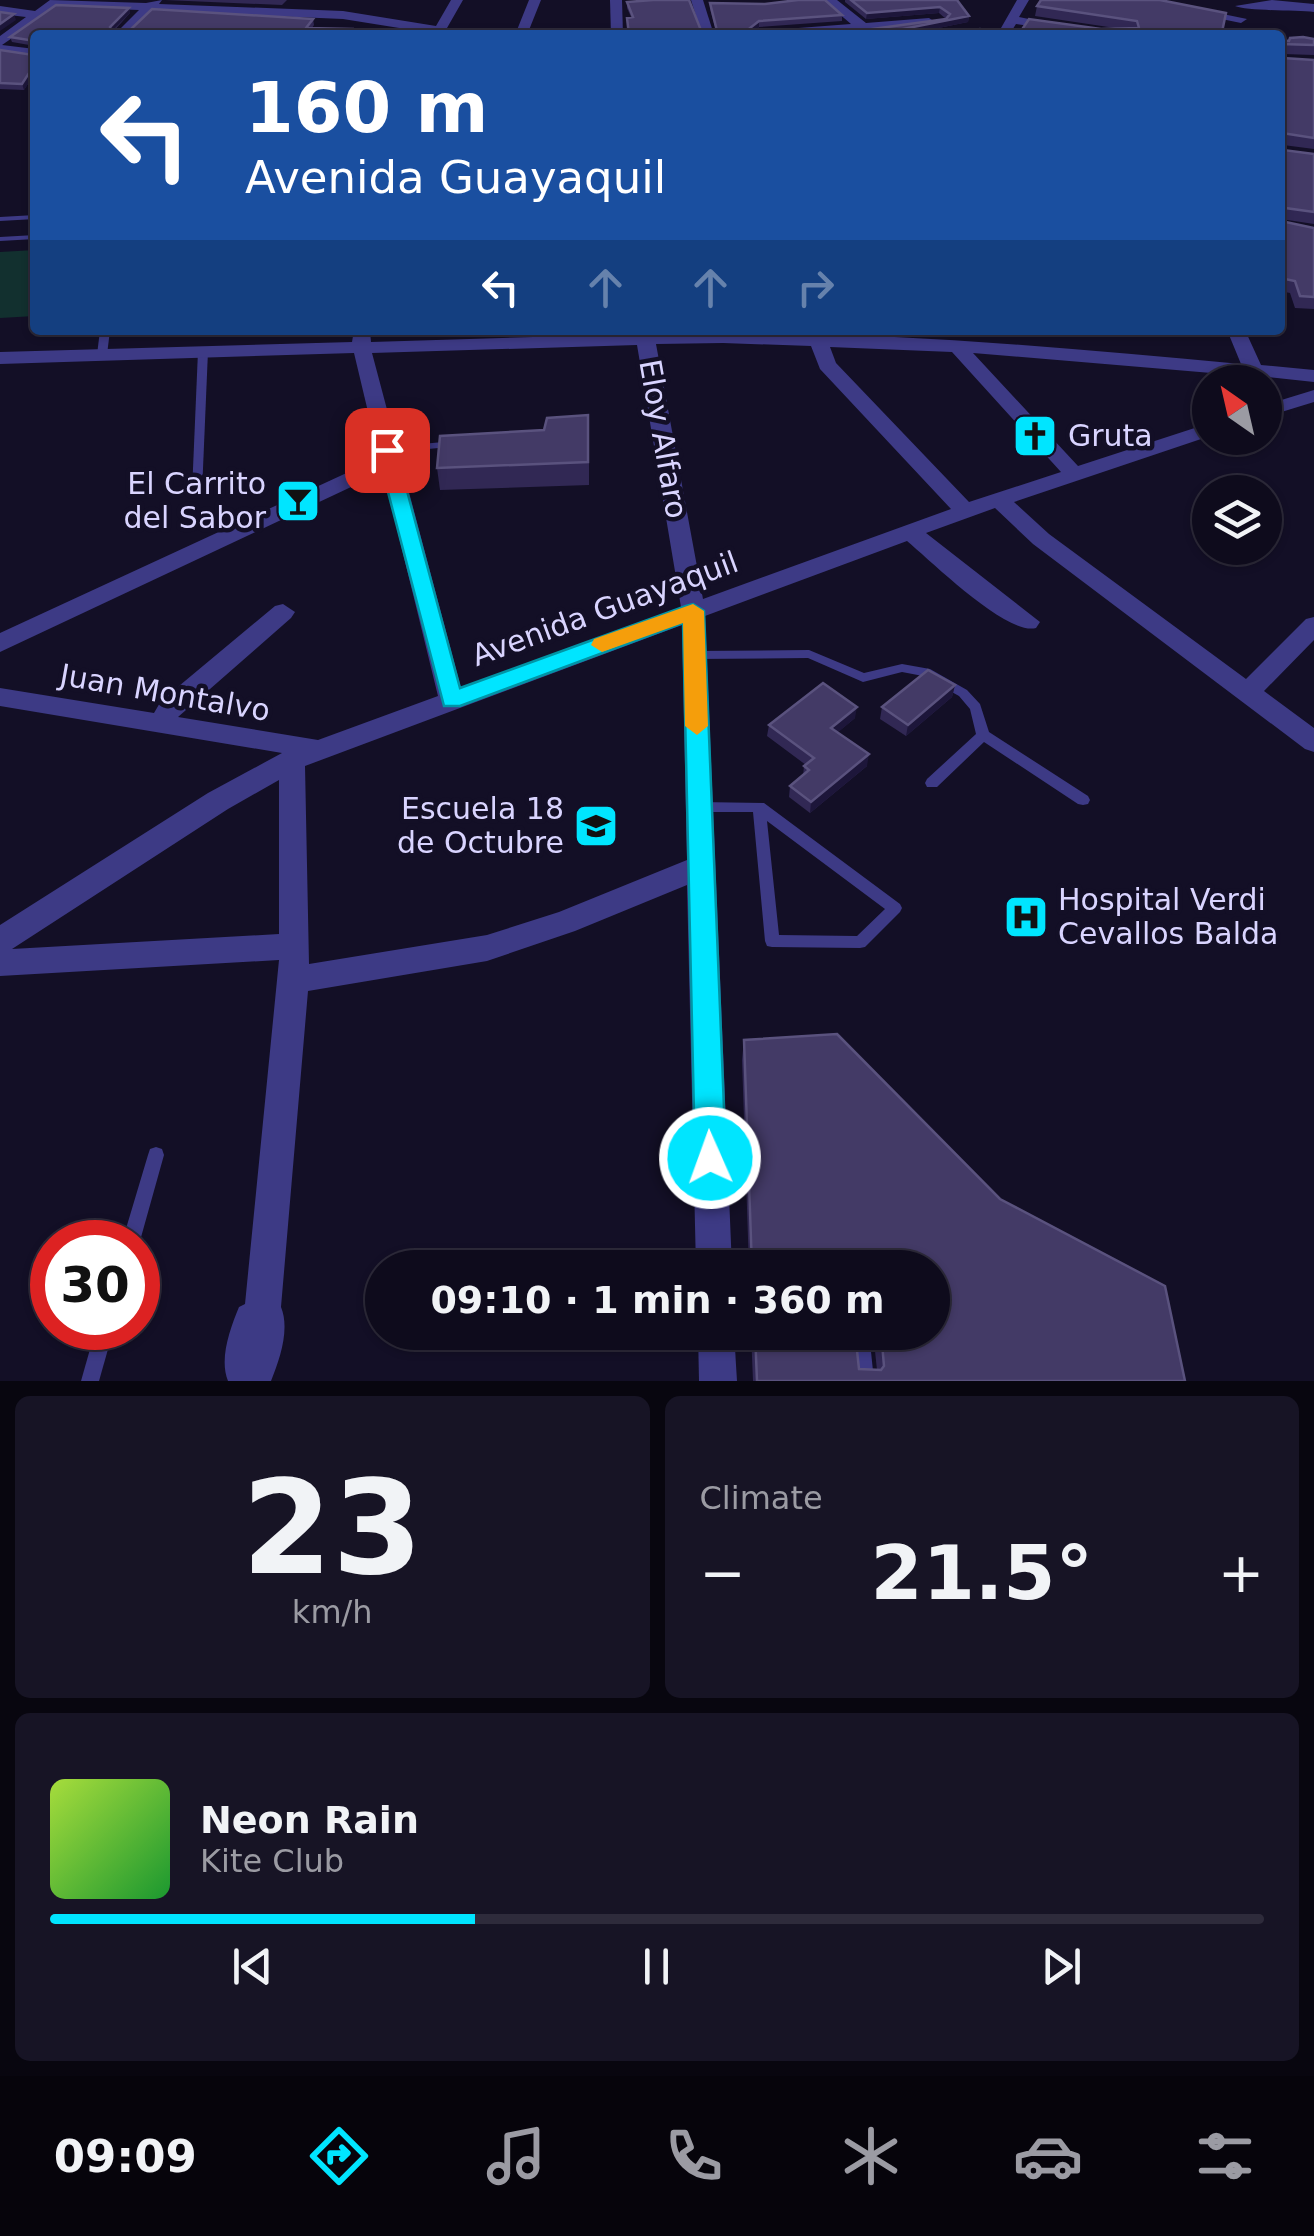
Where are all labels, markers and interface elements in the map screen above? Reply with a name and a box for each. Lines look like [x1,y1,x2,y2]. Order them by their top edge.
text: 160 m [245,67,488,149]
icon: left [80,70,210,200]
text: Avenida Guayaquil [245,151,666,204]
icon: left [473,260,528,315]
icon: ahead [578,260,633,315]
icon: ahead [683,260,738,315]
icon: right [788,260,843,315]
street label: Eloy Alfaro [632,357,695,521]
north arrow [1192,365,1282,455]
map controls [1192,365,1282,565]
pin [345,408,430,493]
church icon: Gruta [1012,413,1058,459]
place label: Gruta [1068,418,1153,453]
icon: arrive [360,423,415,478]
place label: El Carrito del Sabor [123,466,267,535]
button: layers [1192,475,1282,565]
bar icon: El Carrito del Sabor [275,478,321,524]
street label: Avenida Guayaquil [467,544,743,673]
street label: Juan Montalvo [55,656,273,728]
place label: Escuela 18 de Octubre [397,791,564,860]
school or university icon: Escuela 18 de Octubre [573,803,619,849]
place label: Hospital Verdi Cevallos Balda [1058,882,1278,951]
hospital icon: Hospital Verdi Cevallos Balda [1003,894,1049,940]
position arrow [658,1106,762,1210]
speed limit sign: 30 [30,1220,160,1350]
text: 09:10 · 1 min · 360 m [430,1278,885,1322]
text: 23 [242,1452,423,1604]
text: Climate [700,1479,823,1517]
text: 21.5° [870,1529,1093,1617]
text: − [700,1541,746,1605]
text: + [1218,1541,1264,1605]
text: km/h [292,1593,373,1631]
text: Neon Rain [200,1798,419,1842]
text: Kite Club [200,1842,344,1880]
icon: previous [225,1939,280,1994]
icon: pause [629,1939,684,1994]
icon: next [1034,1939,1089,1994]
icon: directions [304,2121,374,2191]
icon: music [481,2121,551,2191]
icon: phone [659,2121,729,2191]
icon: climate [836,2121,906,2191]
icon: car [1013,2121,1083,2191]
icon: filters [1190,2121,1260,2191]
text: 09:09 [54,2130,197,2183]

